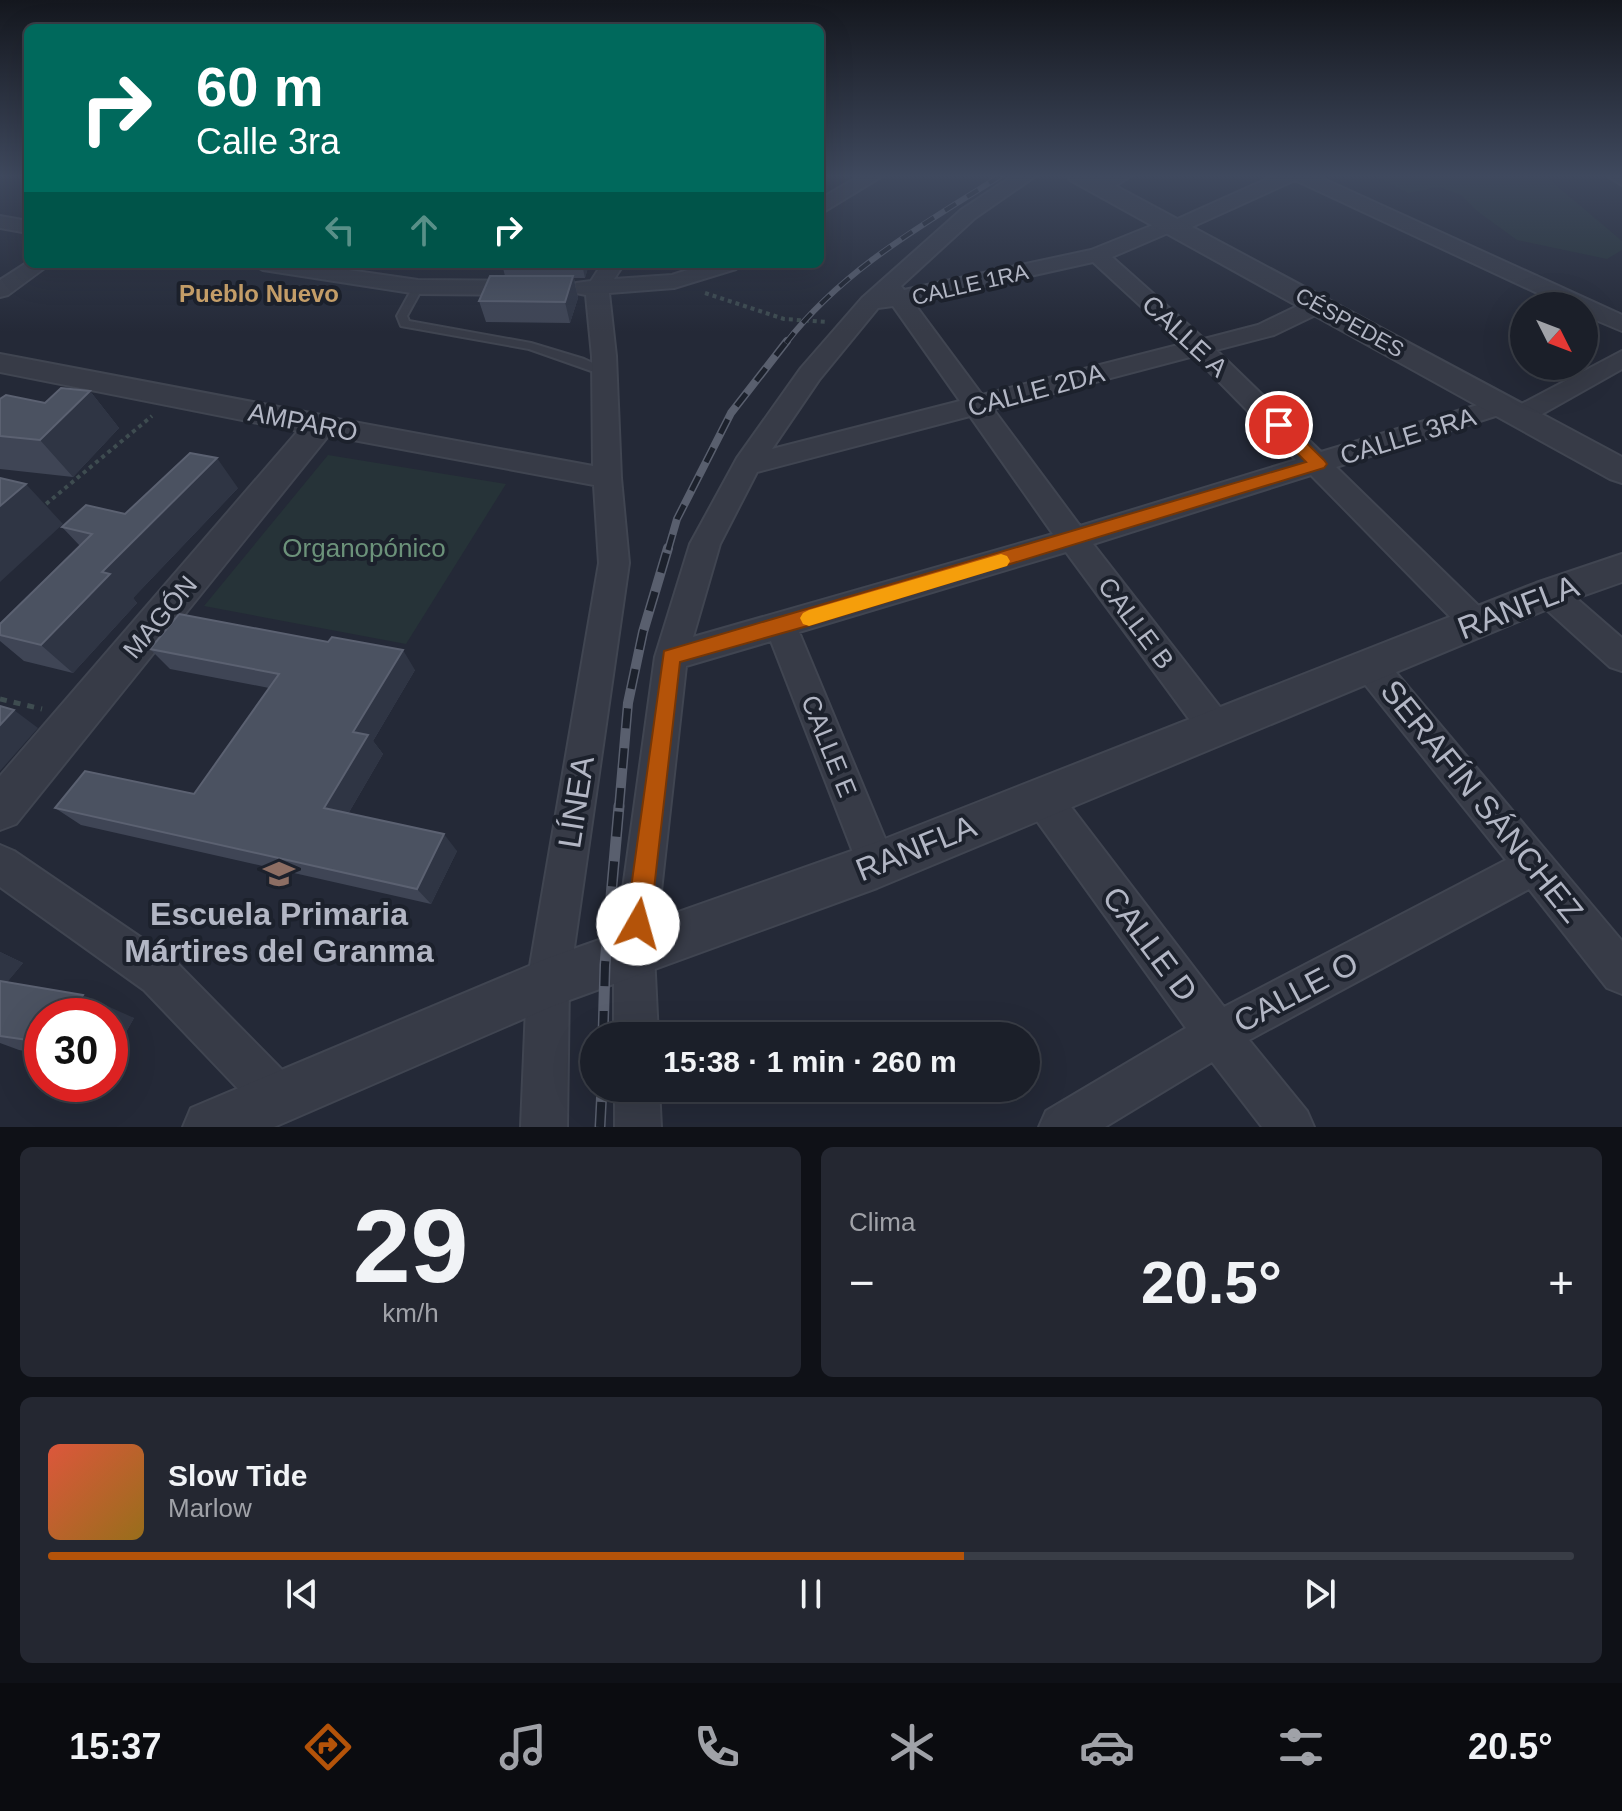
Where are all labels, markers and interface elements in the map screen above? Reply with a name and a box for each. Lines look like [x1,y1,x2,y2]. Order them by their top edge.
text: 60 m [196,55,324,118]
icon: right [64,56,168,160]
text: Calle 3ra [196,121,340,162]
icon: left [318,208,362,252]
icon: ahead [402,208,446,252]
icon: right [486,208,530,252]
street label: CALLE 1RA [910,259,1031,310]
district label: Pueblo Nuevo [179,280,339,307]
street label: CÉSPEDES [1291,282,1408,362]
street label: CALLE A [1136,289,1234,383]
north arrow [1510,292,1598,380]
map controls [1510,292,1598,380]
street label: CALLE 2DA [964,357,1108,423]
pin [1245,391,1313,459]
street label: AMPARO [246,397,360,447]
street label: CALLE 3RA [1337,401,1480,471]
icon: arrive [1257,403,1301,447]
park label: Organopónico [282,533,446,563]
street label: RANFLA [1453,567,1584,646]
street label: MAGÓN [117,570,203,664]
street label: CALLE B [1092,571,1180,675]
street label: SERAFÍN SÁNCHEZ [1373,673,1591,929]
street label: CALLE E [795,691,863,801]
street label: LÍNEA [551,753,601,850]
street label: RANFLA [851,807,982,888]
school or university icon: Escuela Primaria Mártires del Granma [262,857,296,891]
street label: CALLE D [1095,880,1205,1008]
position arrow [596,882,680,966]
place label: Escuela Primaria Mártires del Granma [124,896,434,969]
street label: CALLE O [1228,944,1364,1040]
speed limit sign: 30 [24,998,128,1102]
text: 15:38 · 1 min · 260 m [663,1045,957,1078]
text: 29 [353,1188,468,1304]
text: Clima [849,1207,915,1237]
text: 20.5° [1141,1249,1282,1316]
text: − [849,1258,875,1307]
text: + [1548,1258,1574,1307]
text: km/h [382,1298,439,1328]
text: Slow Tide [168,1459,307,1492]
text: Marlow [168,1493,252,1523]
icon: previous [280,1572,324,1616]
icon: pause [789,1572,833,1616]
icon: next [1298,1572,1342,1616]
icon: directions [300,1719,356,1775]
icon: music [495,1719,551,1775]
icon: phone [689,1719,745,1775]
icon: climate [884,1719,940,1775]
icon: car [1079,1719,1135,1775]
icon: filters [1273,1719,1329,1775]
text: 15:37 [69,1726,161,1767]
text: 20.5° [1468,1726,1553,1767]

